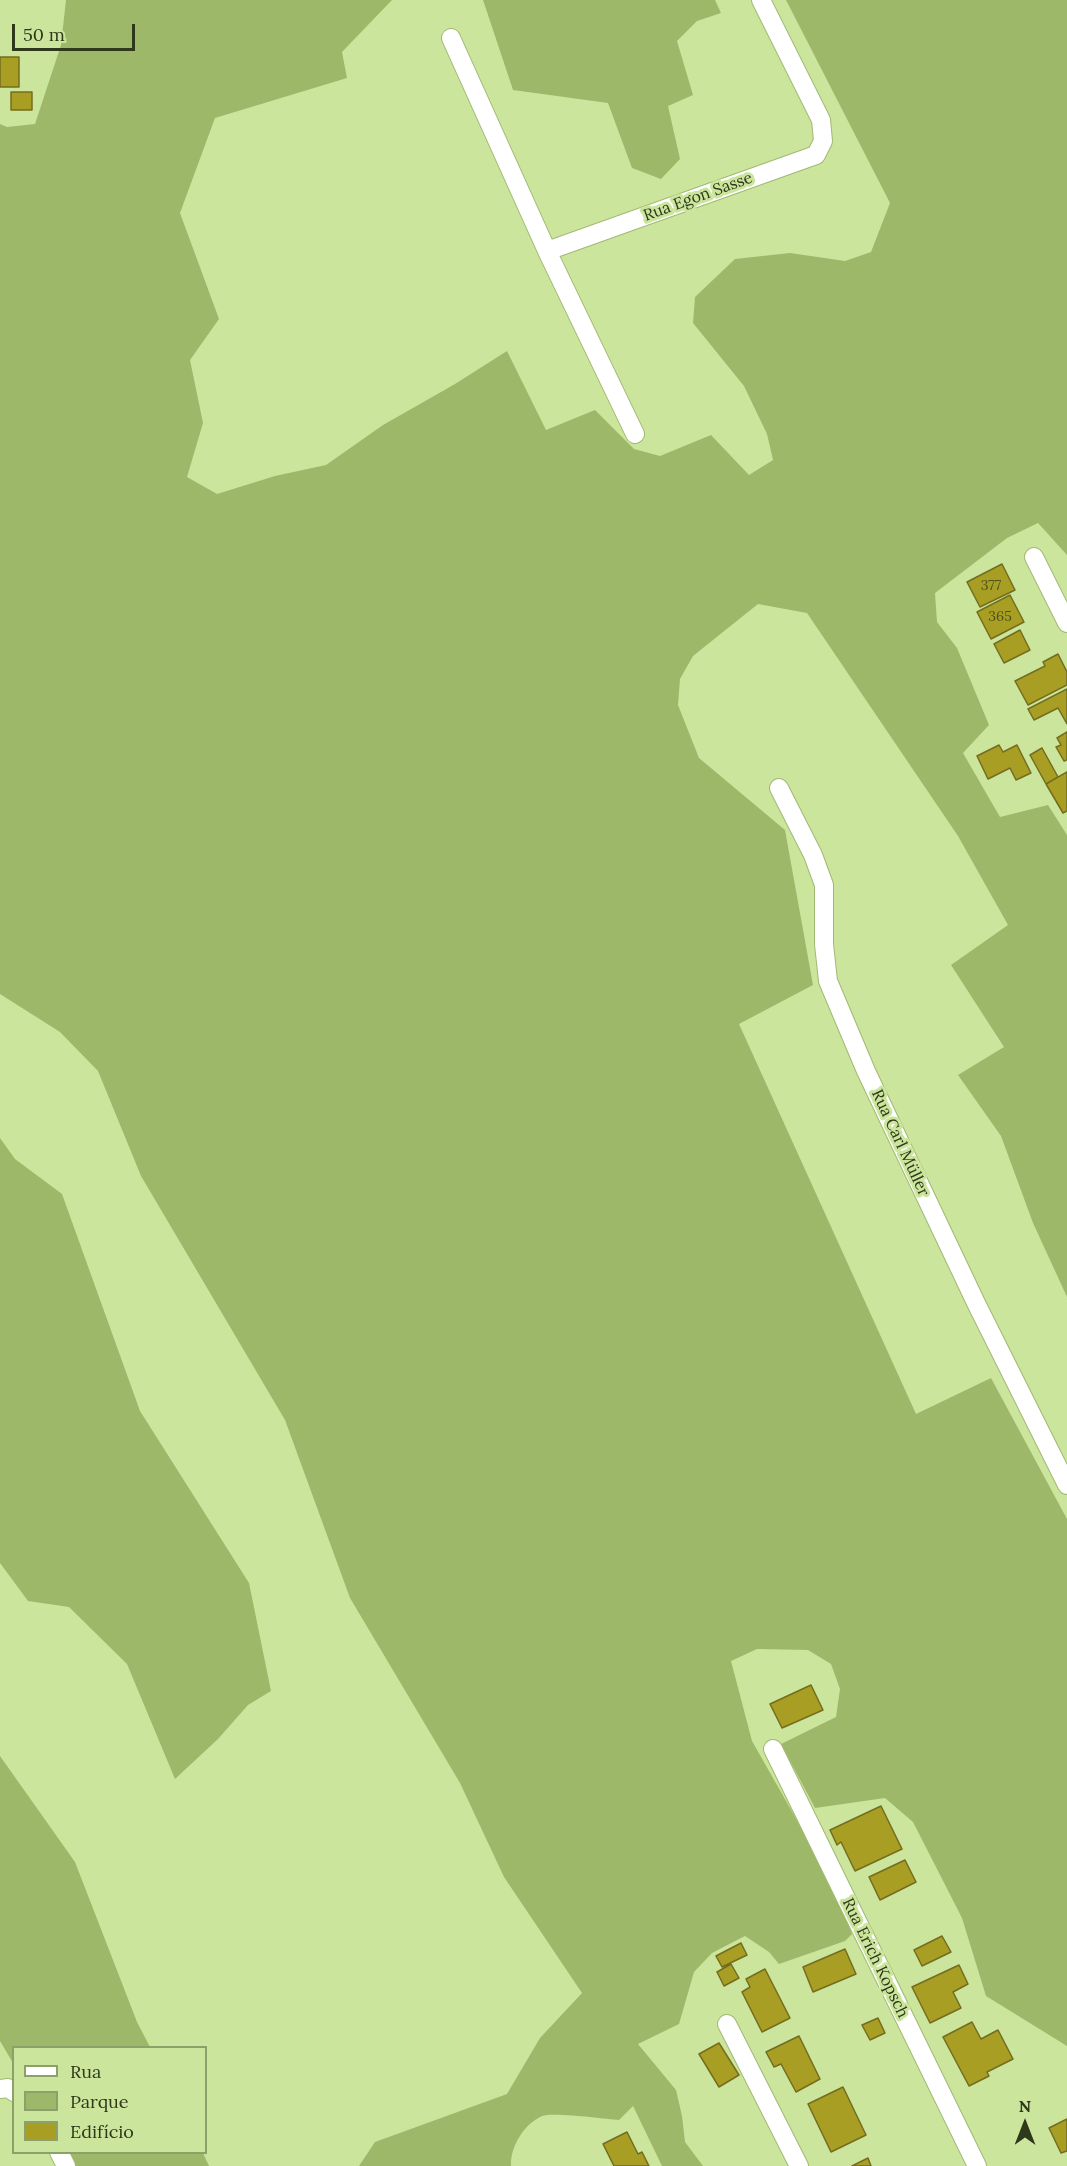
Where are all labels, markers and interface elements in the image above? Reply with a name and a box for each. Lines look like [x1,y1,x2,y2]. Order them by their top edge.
scale bar [15,12,138,50]
text: 50 m [23,23,65,46]
street label: Rua Egon Sasse [641,168,755,226]
house number: 377 [981,578,1001,594]
house number: 365 [988,609,1012,625]
street label: Rua Carl Müller [867,1087,933,1199]
street label: Rua Erich Kopsch [838,1895,912,2021]
legend [12,2046,207,2154]
text: Rua [70,2060,101,2083]
text: Parque [70,2090,129,2113]
north arrow [995,2094,1055,2154]
text: N [1019,2096,1031,2116]
text: Edifício [70,2120,134,2143]

